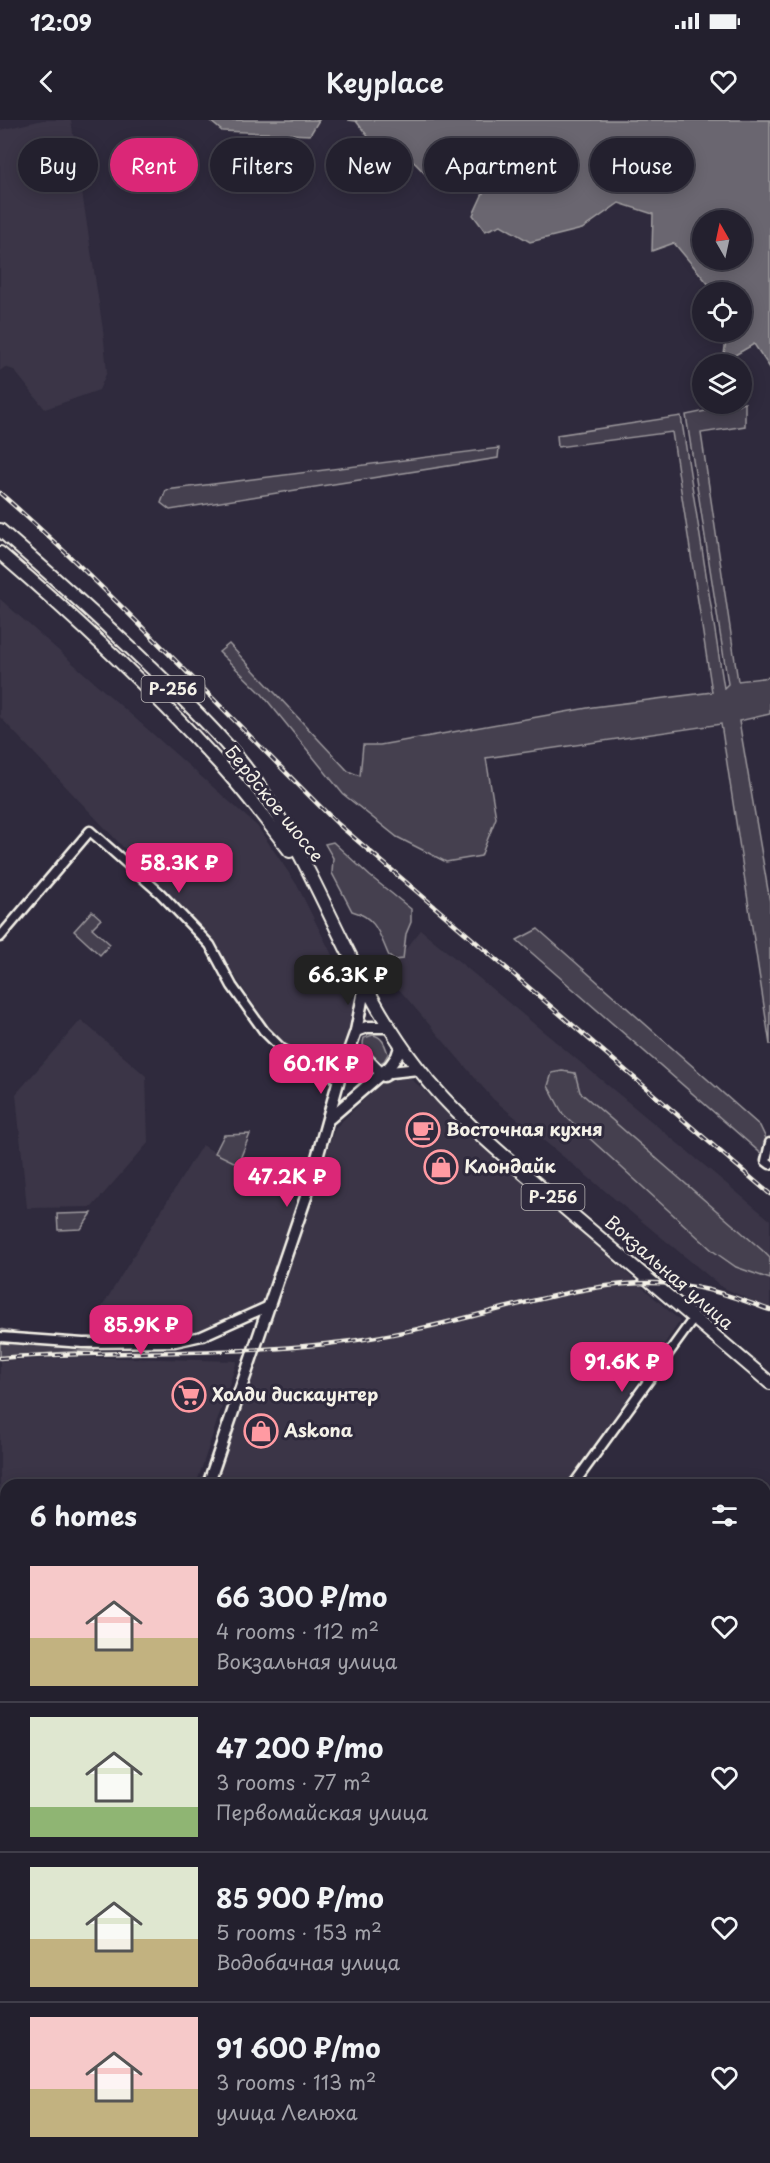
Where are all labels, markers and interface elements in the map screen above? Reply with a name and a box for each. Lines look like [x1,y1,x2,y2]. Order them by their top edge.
text: 12:09 [30,5,92,38]
text: Keyplace [326,61,444,102]
icon: back [30,65,63,98]
icon: heart [707,65,740,98]
chip: Buy [18,138,98,192]
chip: Rent [110,138,198,192]
chip: Filters [210,138,314,192]
chip: New [326,138,412,192]
chip: Apartment [424,138,578,192]
chip: House [590,138,694,192]
north arrow [692,210,752,270]
map controls [692,210,752,414]
button: locate [692,282,752,342]
button: layers [692,354,752,414]
road number: Р-256 [142,676,204,702]
street label: Бердское шоссе [219,739,331,867]
pin: 58.3K ₽ [124,843,234,894]
text: 58.3K ₽ [140,847,218,877]
pin: 66.3K ₽ [293,955,403,1006]
text: 66.3K ₽ [308,959,388,989]
pin: 60.1K ₽ [266,1044,376,1095]
text: 60.1K ₽ [283,1048,359,1078]
cafe icon: Восточная кухня [405,1112,441,1148]
place label: Восточная кухня [446,1115,603,1142]
shop icon: Клондайк [423,1149,459,1185]
place label: Клондайк [464,1152,556,1179]
pin: 47.2K ₽ [232,1157,342,1208]
text: 47.2K ₽ [248,1161,326,1191]
road number: Р-256 [522,1184,584,1210]
street label: Вокзальная улица [600,1208,741,1336]
pin: 85.9K ₽ [86,1305,196,1356]
text: 85.9K ₽ [103,1309,179,1339]
pin: 91.6K ₽ [567,1342,677,1393]
text: 91.6K ₽ [584,1346,660,1376]
supermarket icon: Холди дискаунтер [171,1377,207,1413]
place label: Холди дискаунтер [212,1380,378,1407]
shop icon: Askona [243,1413,279,1449]
place label: Askona [283,1416,353,1443]
text: 6 homes [30,1496,137,1535]
icon: filters [708,1499,741,1532]
text: 66 300 ₽/mo [216,1577,387,1616]
icon: home [78,1590,150,1662]
icon: heart [708,1610,741,1643]
text: 4 rooms · 112 m² [216,1616,379,1646]
text: Вокзальная улица [216,1646,397,1676]
text: 47 200 ₽/mo [216,1728,383,1767]
icon: home [78,1741,150,1813]
icon: heart [708,1761,741,1794]
text: 3 rooms · 77 m² [216,1767,371,1797]
text: Первомайская улица [216,1797,428,1827]
text: 85 900 ₽/mo [216,1878,384,1917]
icon: home [78,1891,150,1963]
icon: heart [708,1911,741,1944]
text: 5 rooms · 153 m² [216,1917,382,1947]
text: Водобачная улица [216,1947,400,1977]
text: 91 600 ₽/mo [216,2028,381,2067]
icon: home [78,2041,150,2113]
icon: heart [708,2061,741,2094]
text: 3 rooms · 113 m² [216,2067,376,2097]
text: улица Лелюха [216,2097,358,2127]

